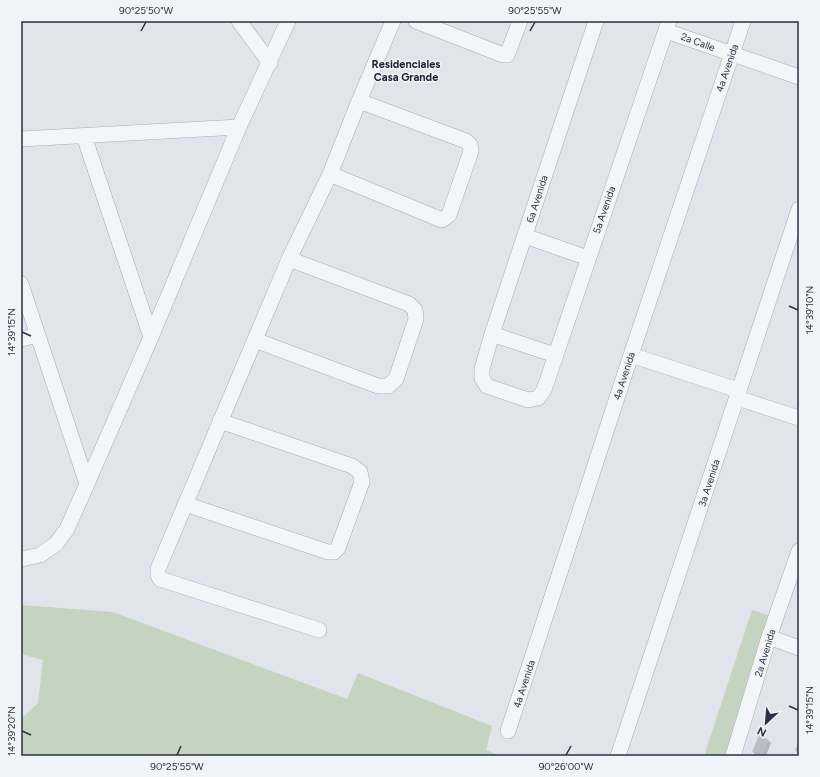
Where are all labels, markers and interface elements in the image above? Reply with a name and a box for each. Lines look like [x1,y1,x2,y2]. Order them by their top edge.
text: 90°25'50"W [119,4,173,17]
text: 90°25'55"W [508,4,562,17]
street label: 2a Calle [679,30,717,54]
street label: 4a Avenida [713,42,741,94]
district label: Residenciales Casa Grande [372,58,440,84]
street label: 6a Avenida [523,174,551,224]
street label: 5a Avenida [590,185,618,235]
text: 14°39'10"N [803,286,816,334]
text: 14°39'15"N [5,308,18,356]
street label: 4a Avenida [610,350,638,402]
street label: 3a Avenida [695,458,723,508]
street label: 2a Avenida [752,628,778,678]
street label: 4a Avenida [510,658,538,710]
text: 14°39'15"N [803,686,816,734]
north arrow [746,703,786,743]
text: 14°39'20"N [5,706,18,756]
text: N [755,724,769,739]
text: 90°25'55"W [150,760,204,773]
text: 90°26'00"W [539,760,594,773]

